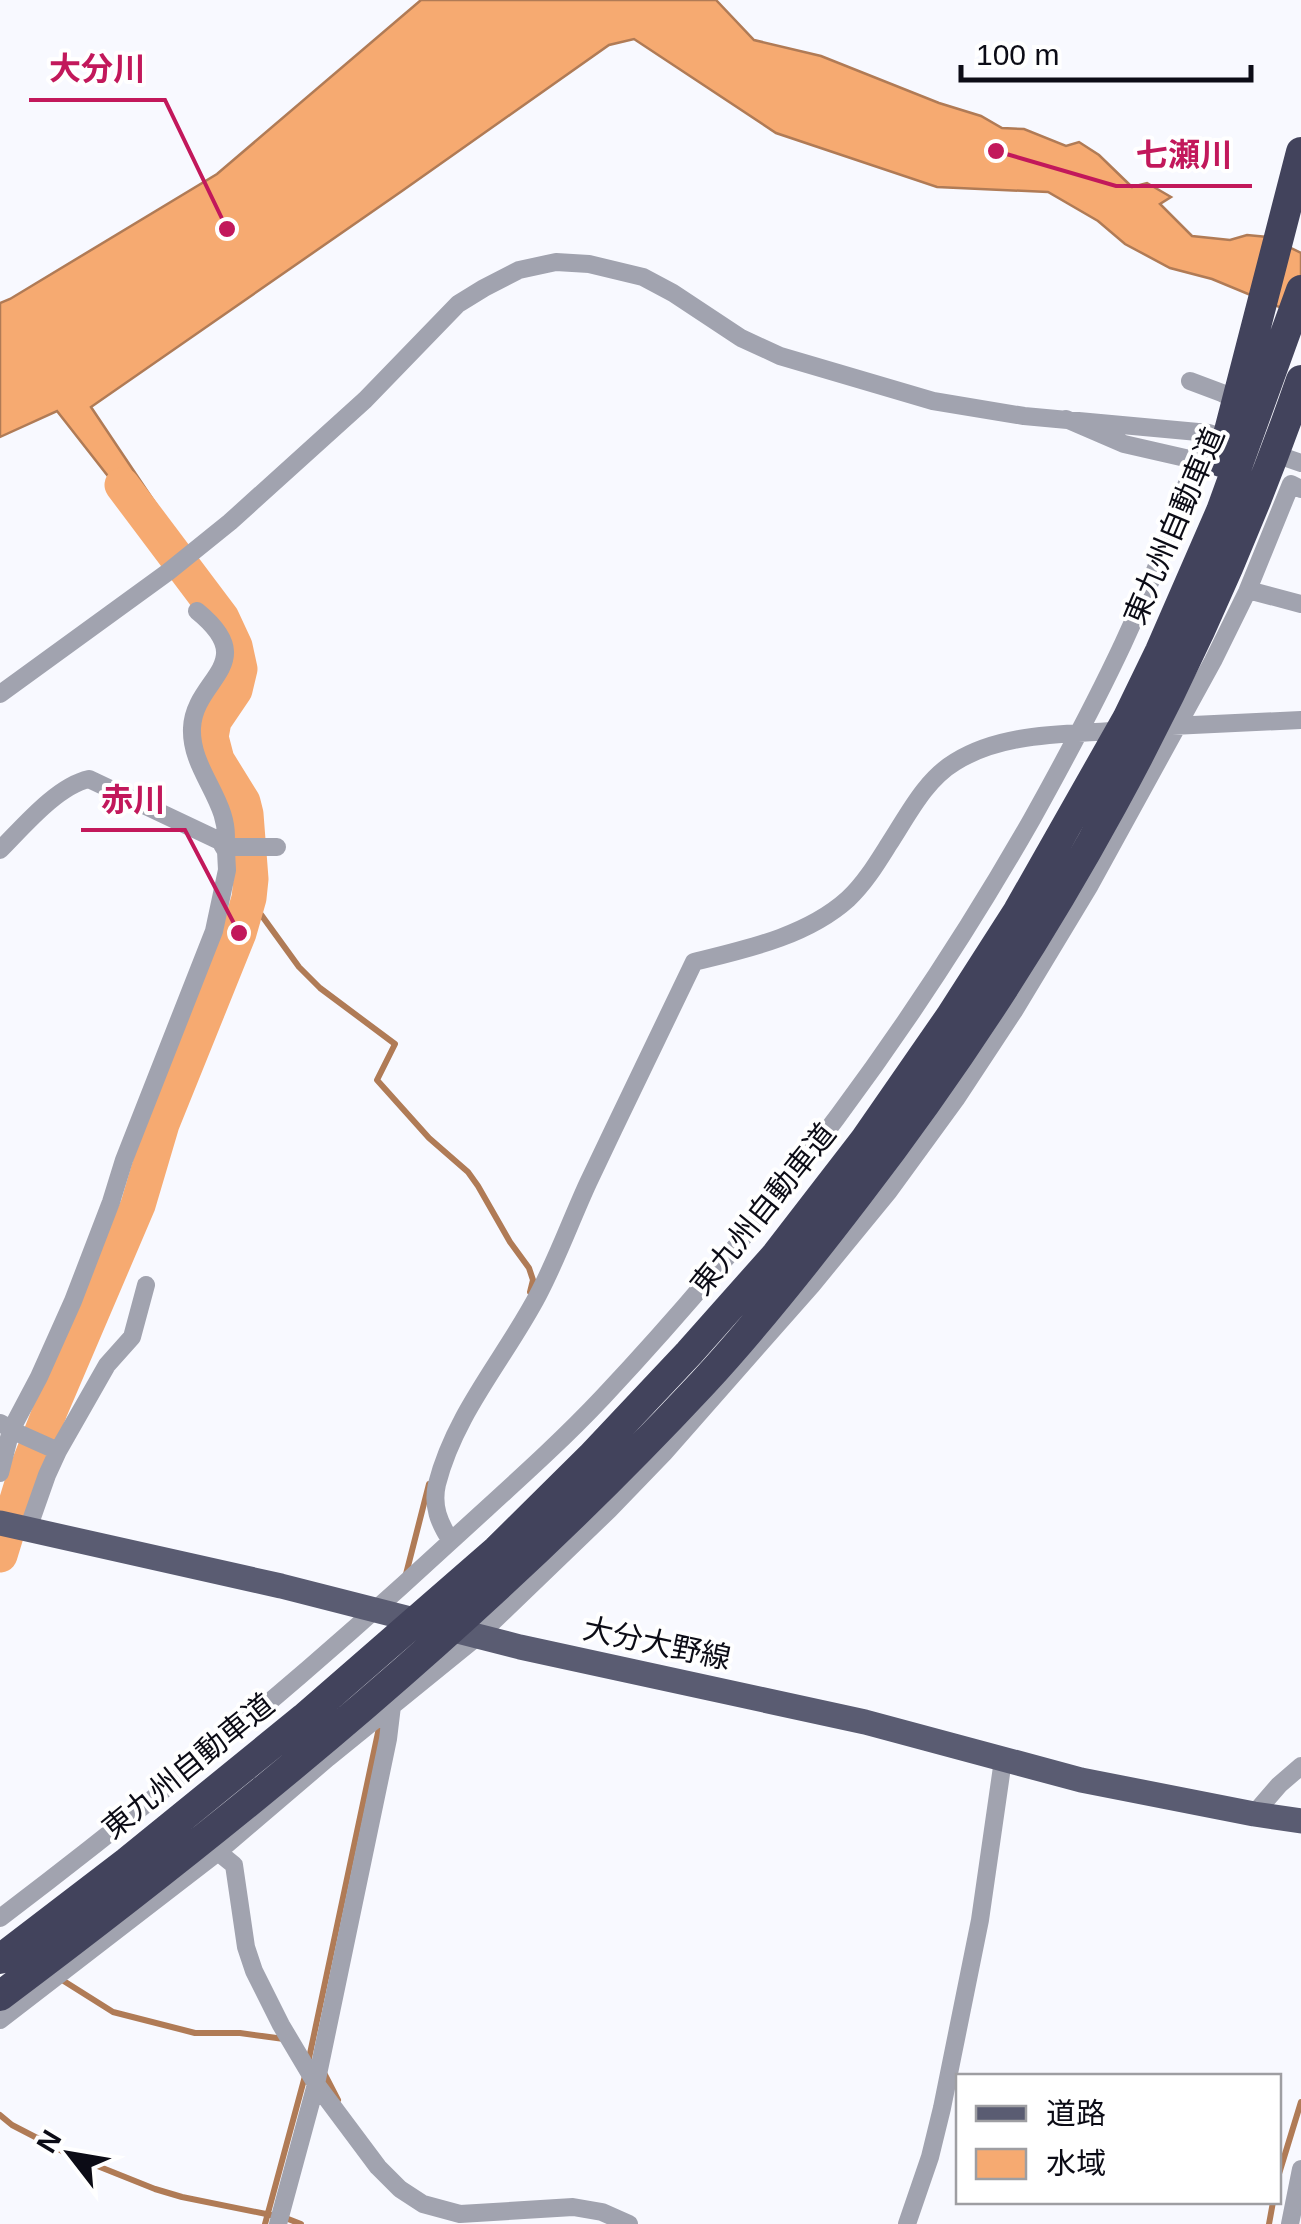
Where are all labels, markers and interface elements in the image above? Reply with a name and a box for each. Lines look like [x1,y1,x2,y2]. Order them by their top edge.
scale bar [961,20,1251,82]
callout: 大分川 [29,38,165,100]
text: 100 m [976,38,1059,71]
text: 大分川 [49,51,145,87]
callout: 七瀬川 [1116,124,1252,186]
text: 七瀬川 [1136,137,1232,173]
street label: 東九州自動車道 [1118,423,1230,629]
callout: 赤川 [81,768,185,830]
text: 赤川 [101,782,165,818]
street label: 東九州自動車道 [684,1117,842,1301]
street label: 大分大野線 [580,1611,734,1675]
street label: 東九州自動車道 [96,1687,280,1845]
legend [956,2074,1281,2204]
text: 道路 [1046,2097,1106,2130]
north arrow [20,2104,120,2204]
text: N [31,2125,67,2158]
text: 水域 [1046,2147,1106,2180]

